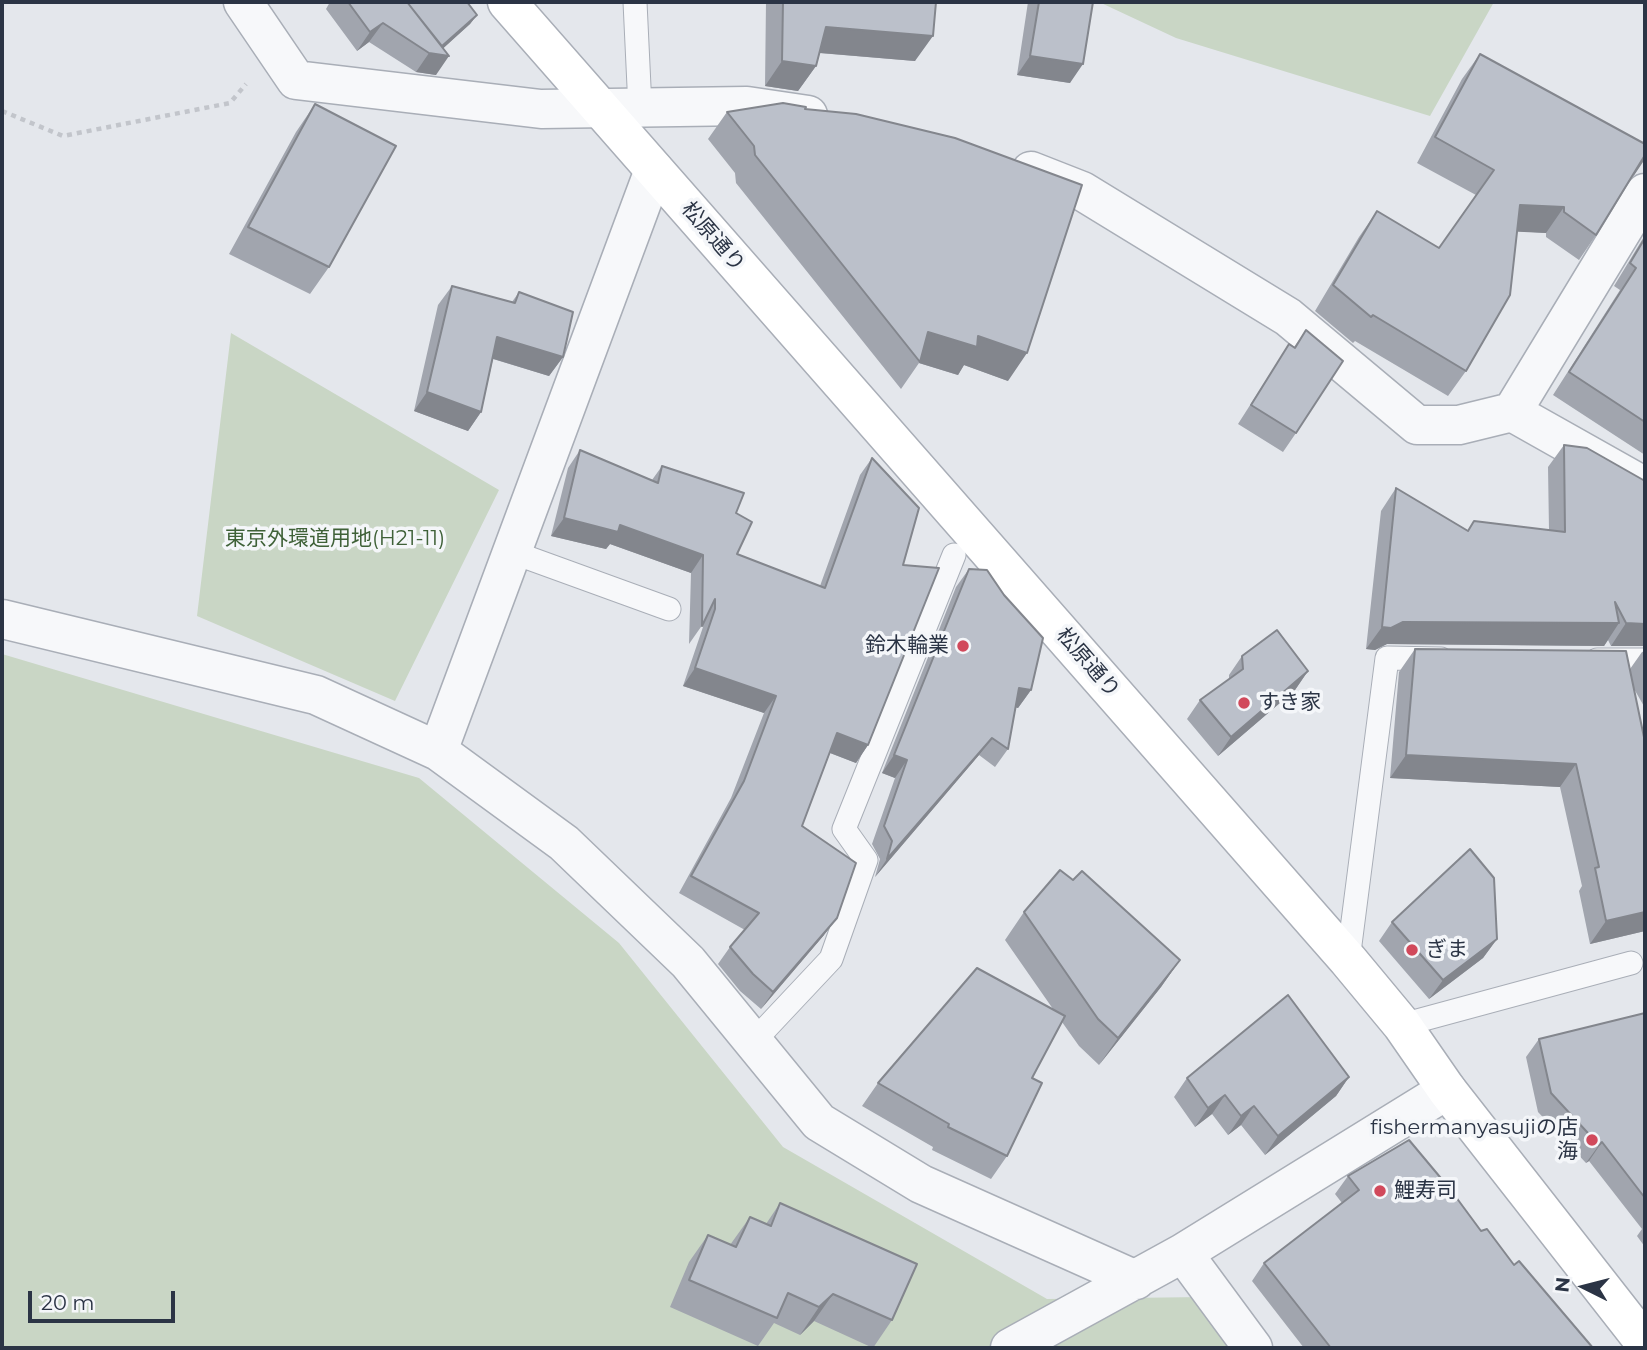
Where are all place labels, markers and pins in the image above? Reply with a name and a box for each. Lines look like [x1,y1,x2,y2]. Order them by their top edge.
place label: 鈴木輪業 [865,633,949,659]
marker: 鈴木輪業 [955,638,971,654]
place label: すき家 [1258,690,1321,716]
marker: すき家 [1236,695,1252,711]
place label: ぎま [1426,937,1468,963]
marker: ぎま [1404,942,1420,958]
place label: fishermanyasujiの店 海 [1370,1115,1578,1165]
marker: fishermanyasujiの店 海 [1584,1132,1600,1148]
place label: 鯉寿司 [1394,1178,1457,1204]
marker: 鯉寿司 [1372,1183,1388,1199]

